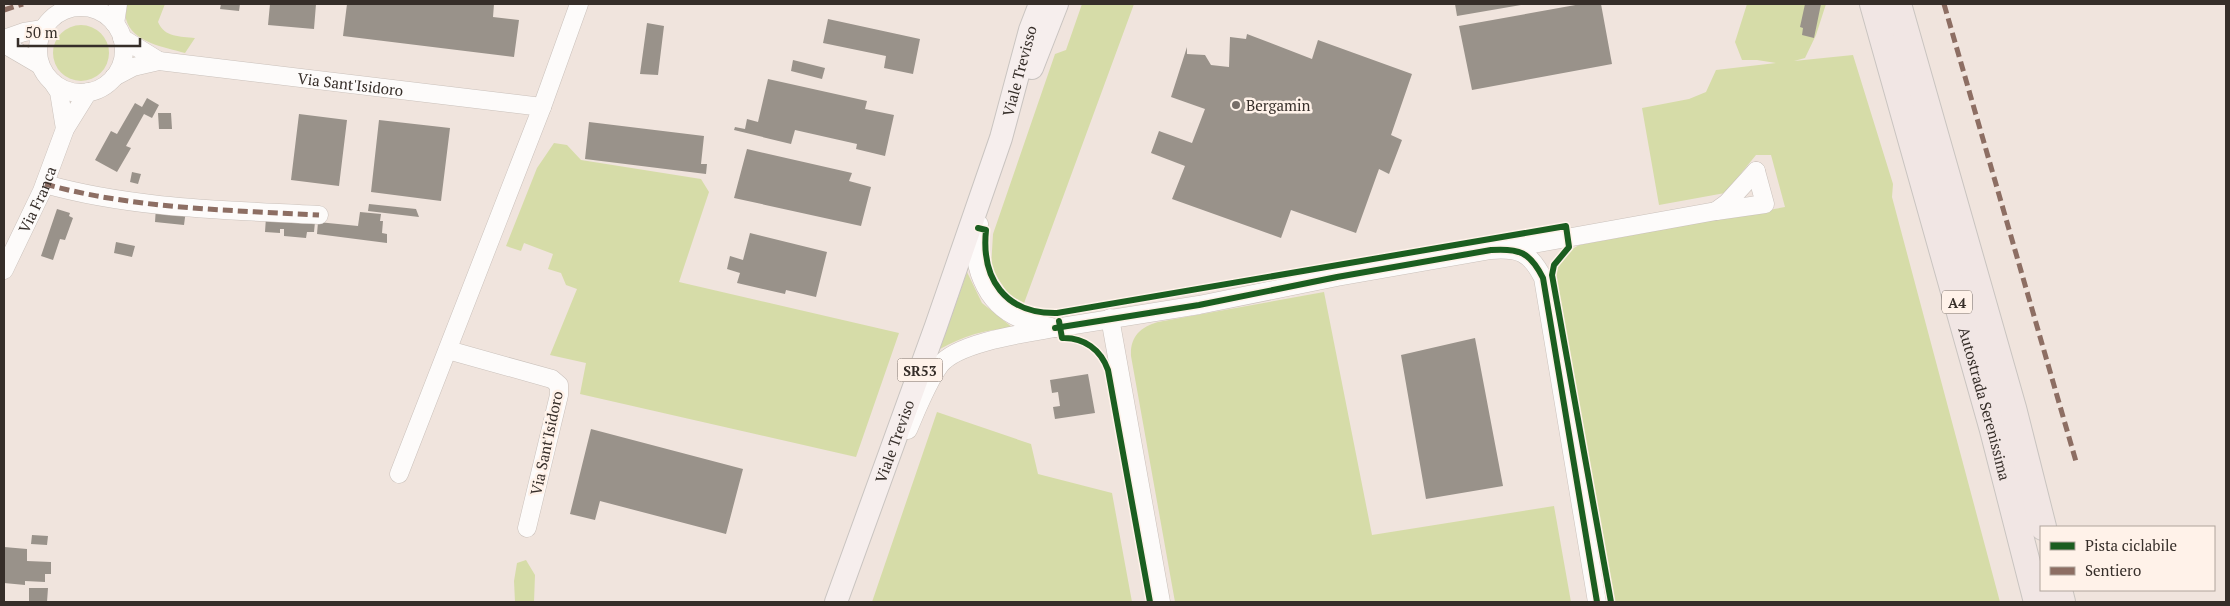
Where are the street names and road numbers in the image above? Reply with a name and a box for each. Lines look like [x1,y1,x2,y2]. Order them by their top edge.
street label: Viale Trevisso [997,22,1041,119]
street label: Via Sant'Isidoro [297,68,404,100]
street label: Via Franca [13,163,61,236]
road number: A4 [1942,290,1972,314]
street label: Autostrada Serenissima [1954,325,2016,483]
road number: SR53 [898,358,942,382]
street label: Via Sant'Isidoro [525,389,567,497]
street label: Viale Treviso [870,397,918,485]

